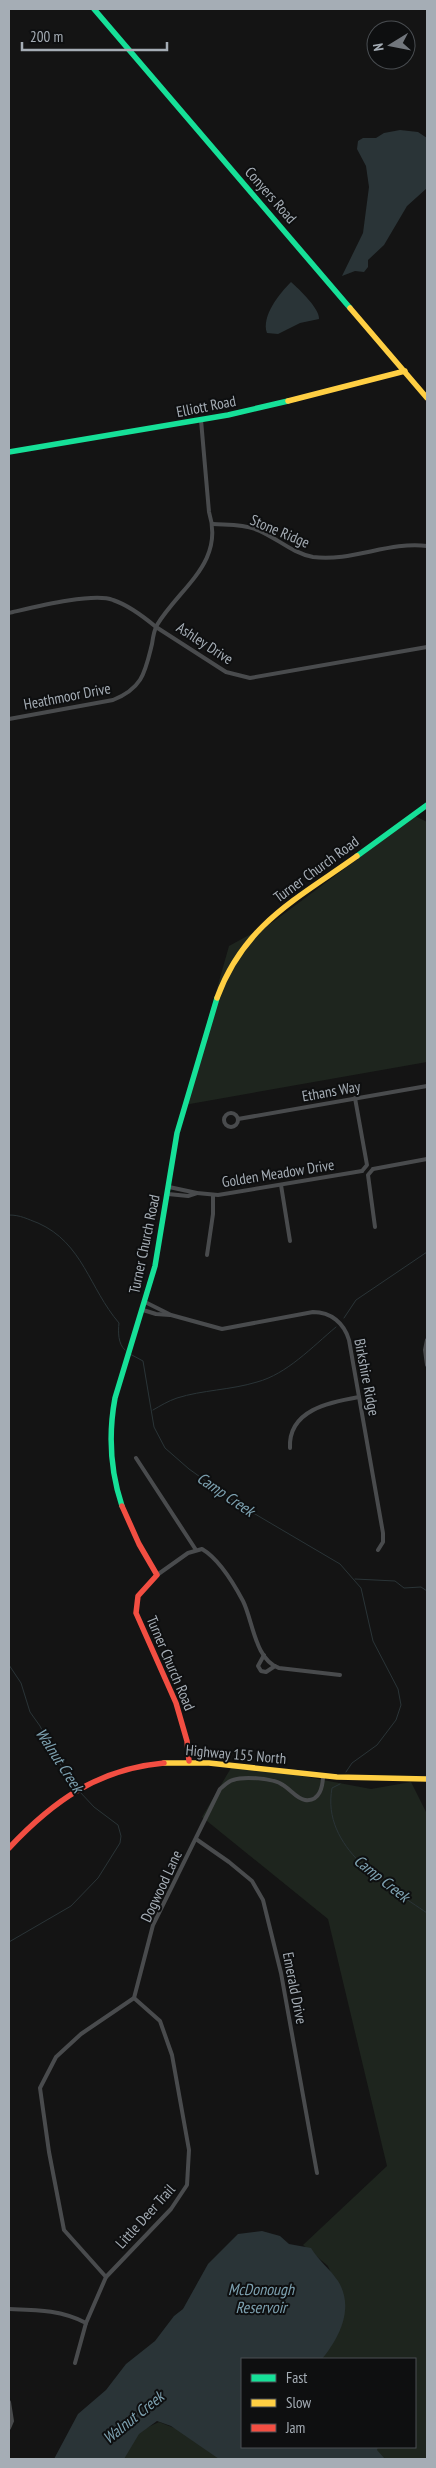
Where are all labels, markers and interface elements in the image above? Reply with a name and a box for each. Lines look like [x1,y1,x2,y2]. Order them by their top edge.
scale bar [22,20,168,52]
north arrow [366,20,416,70]
text: 200 m [30,27,63,46]
text: N [369,42,388,53]
street label: Conyers Road [241,163,301,227]
street label: Elliott Road [175,391,237,421]
street label: Stone Ridge [248,510,312,552]
street label: Ashley Drive [173,618,237,668]
street label: Heathmoor Drive [22,678,112,714]
street label: Turner Church Road [270,832,362,906]
street label: Ethans Way [300,1076,362,1105]
street label: Golden Meadow Drive [221,1155,335,1191]
street label: Turner Church Road [124,1193,164,1295]
street label: Birkshire Ridge [350,1337,384,1417]
water label: Camp Creek [193,1468,260,1521]
street label: Turner Church Road [143,1613,199,1713]
water label: Walnut Creek [32,1724,89,1798]
street label: Highway 155 North [185,1740,287,1768]
street label: Dogwood Lane [136,1847,186,1925]
water label: Camp Creek [350,1850,415,1907]
street label: Emerald Drive [279,1950,311,2026]
street label: Little Deer Trail [111,2180,179,2252]
water label: McDonough Reservoir [228,2279,295,2317]
legend [241,2358,416,2448]
text: Fast [286,2368,307,2387]
water label: Walnut Creek [98,2385,169,2448]
text: Slow [286,2393,311,2412]
text: Jam [285,2418,305,2437]

